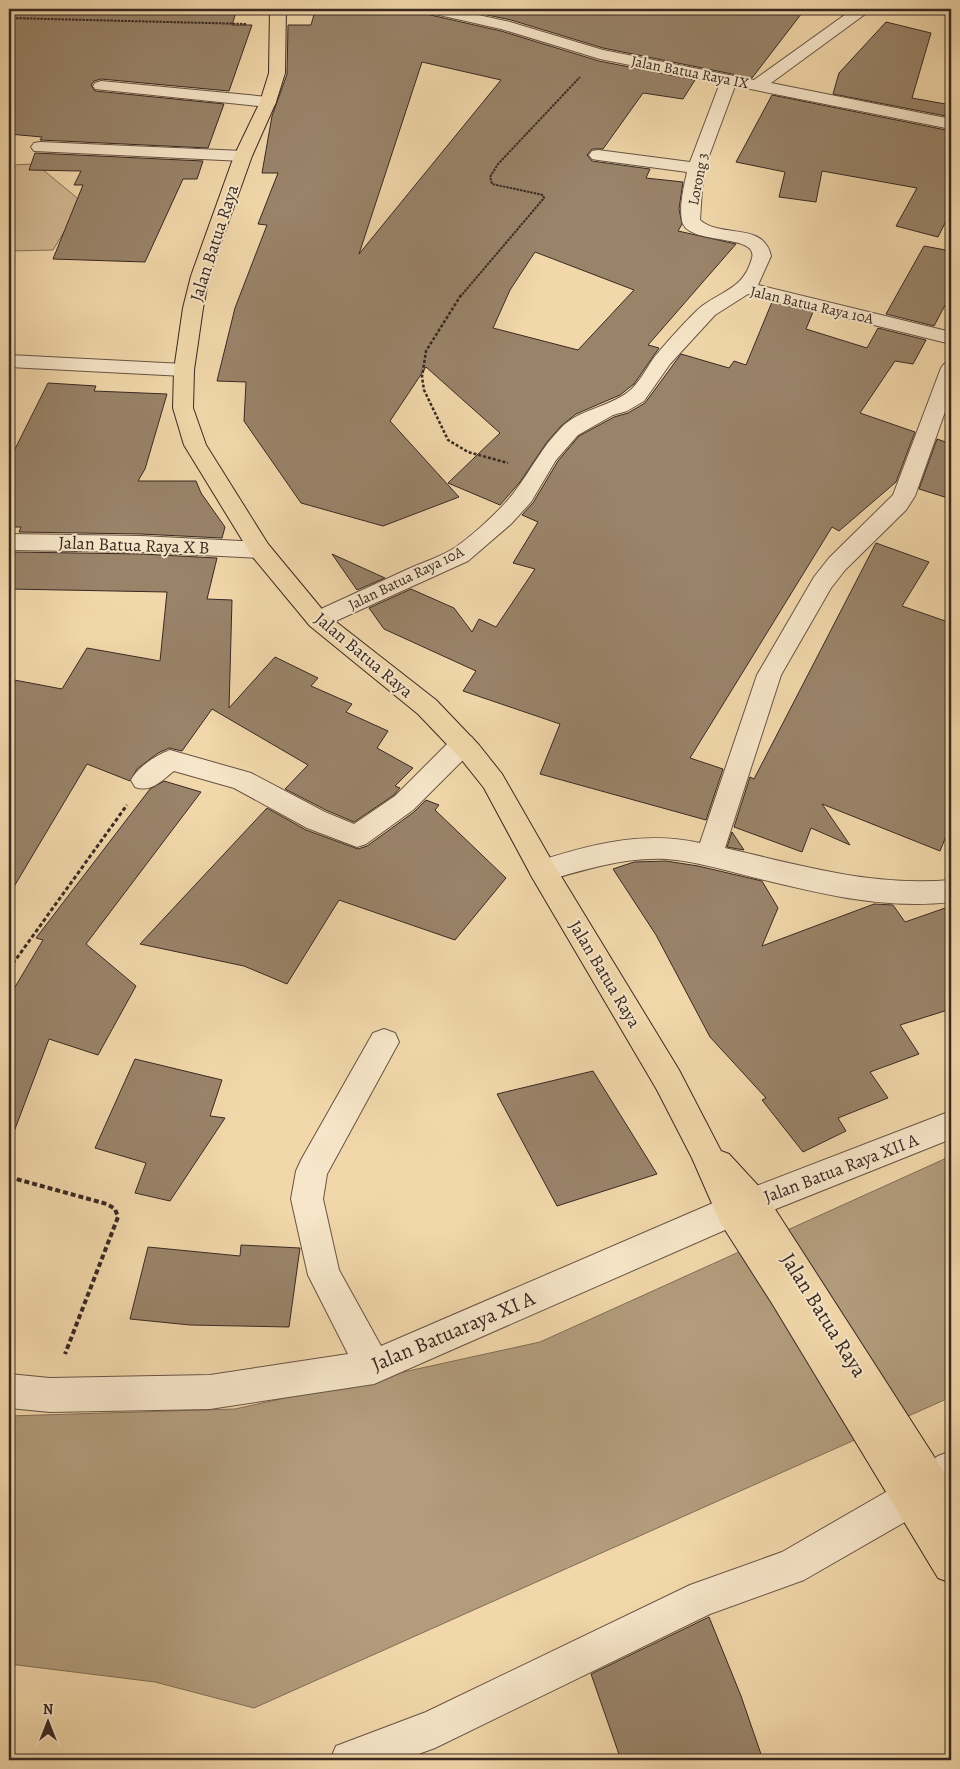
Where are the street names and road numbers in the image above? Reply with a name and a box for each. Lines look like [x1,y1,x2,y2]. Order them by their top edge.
street label: Jalan Batua Raya IX [629,51,751,93]
street label: Lorong 3 [683,151,713,207]
street label: Jalan Batua Raya [184,181,244,304]
street label: Jalan Batua Raya 10A [748,281,876,329]
street label: Jalan Batua Raya X B [58,530,210,560]
street label: Jalan Batua Raya 10A [345,541,467,615]
street label: Jalan Batua Raya [310,607,419,704]
street label: Jalan Batua Raya [563,916,647,1033]
street label: Jalan Batua Raya XII A [760,1127,922,1209]
street label: Jalan Batua Raya [775,1247,874,1383]
street label: Jalan Batuaraya XI A [367,1284,540,1378]

